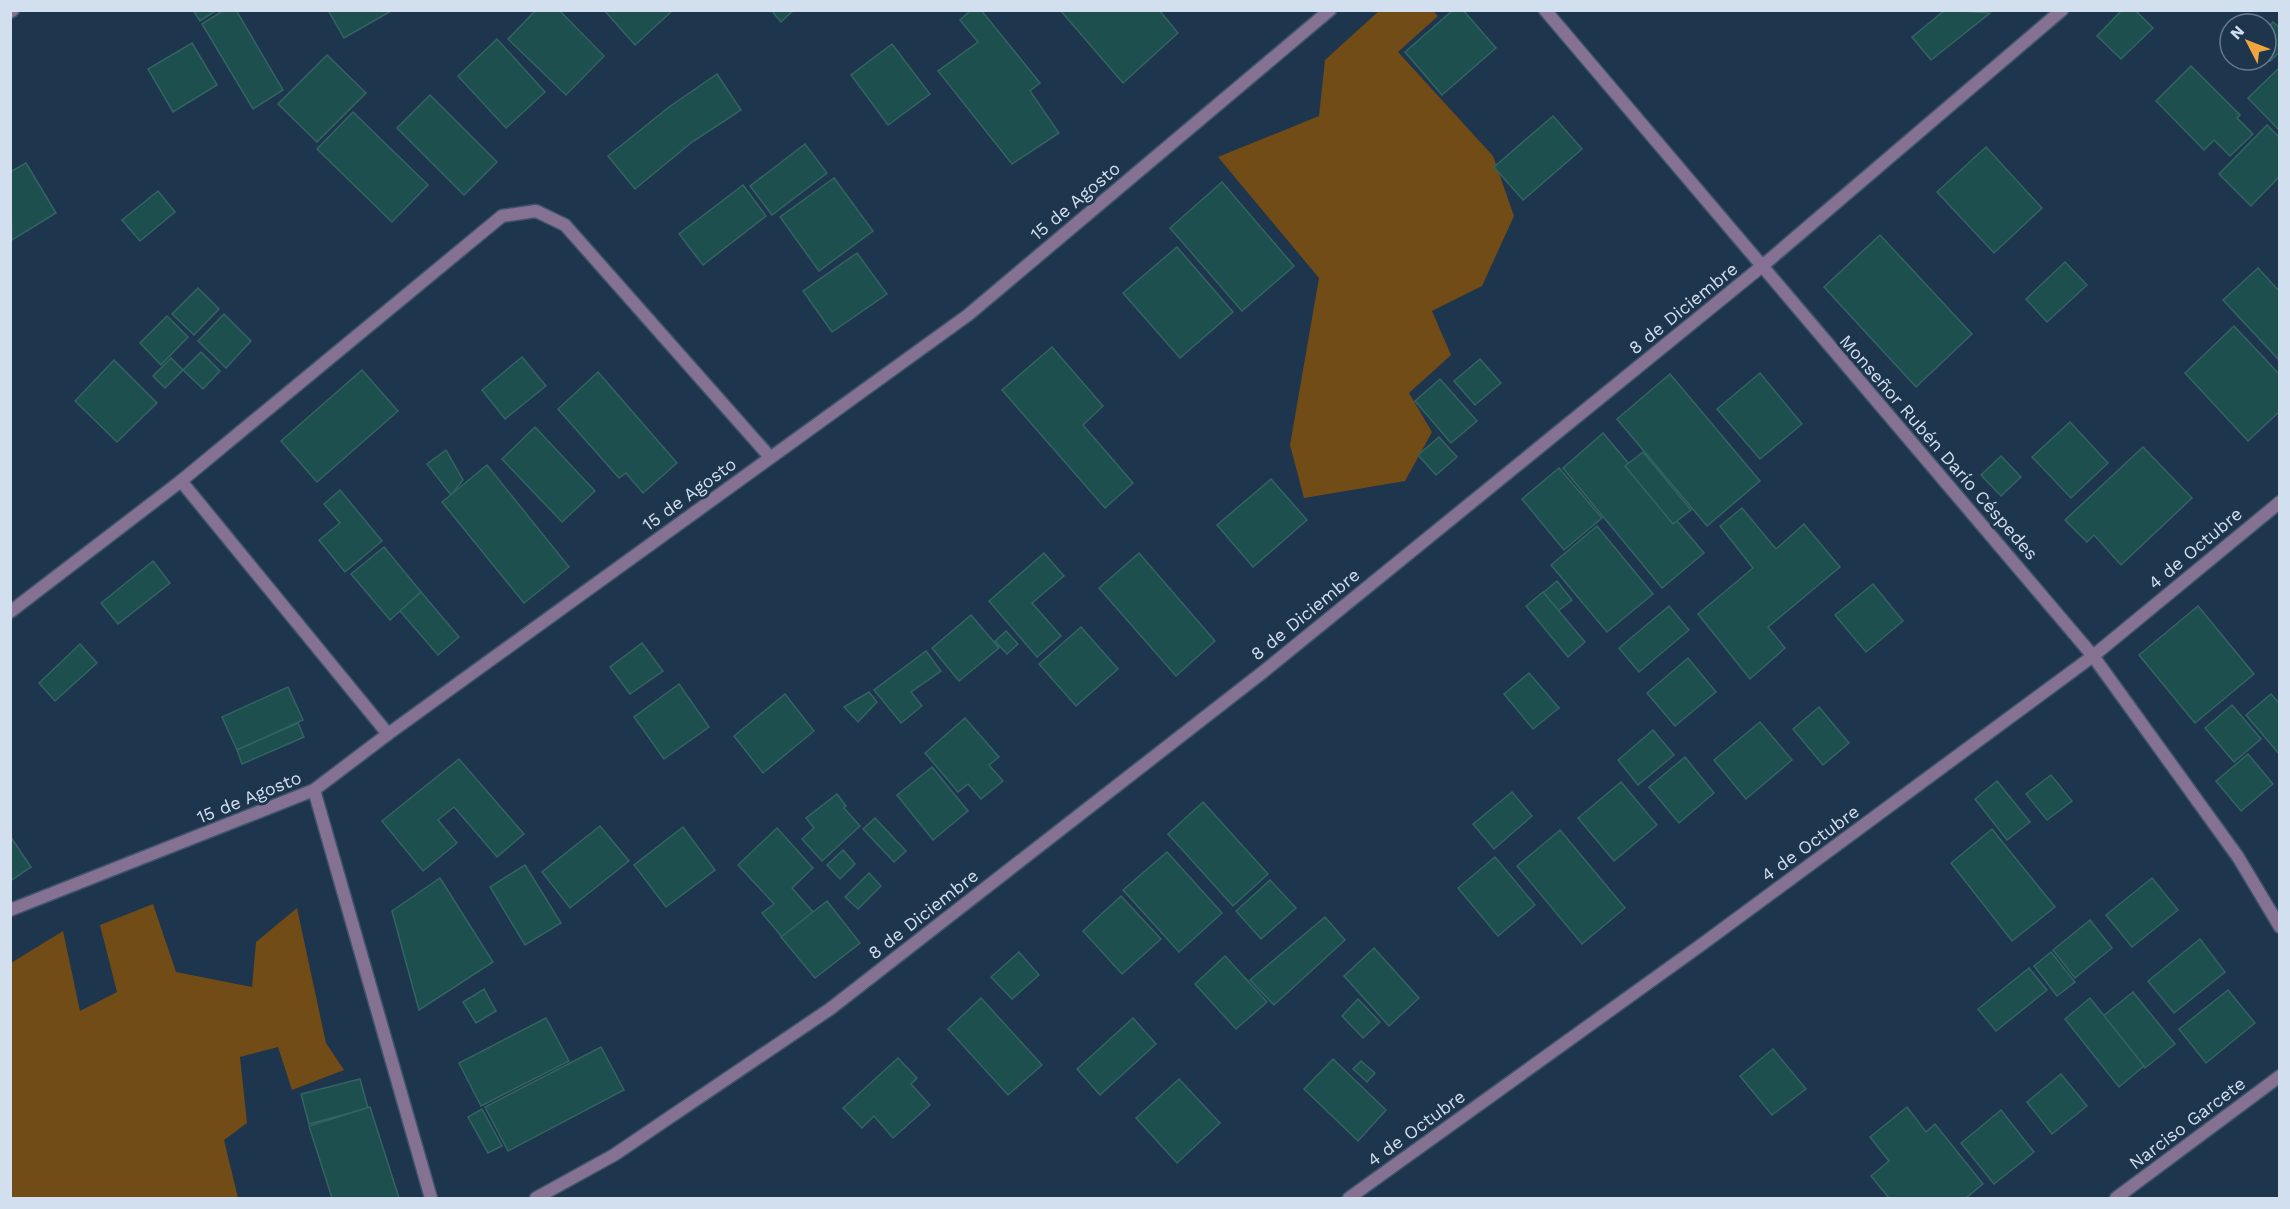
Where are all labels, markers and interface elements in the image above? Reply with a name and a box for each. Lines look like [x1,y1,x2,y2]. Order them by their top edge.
north arrow [2218,12,2278,72]
text: N [2226,22,2248,43]
street label: 15 de Agosto [1026,157,1124,245]
street label: 8 de Diciembre [1624,258,1742,358]
street label: Monseñor Rubén Darío Céspedes [1836,330,2042,564]
street label: 15 de Agosto [638,453,740,535]
street label: 4 de Octubre [2144,503,2246,593]
street label: 8 de Diciembre [1246,564,1364,664]
street label: 15 de Agosto [194,767,304,827]
street label: 4 de Octubre [1757,800,1863,886]
street label: 8 de Diciembre [864,865,982,963]
street label: Narciso Garcete [2125,1072,2249,1174]
street label: 4 de Octubre [1363,1085,1469,1171]

